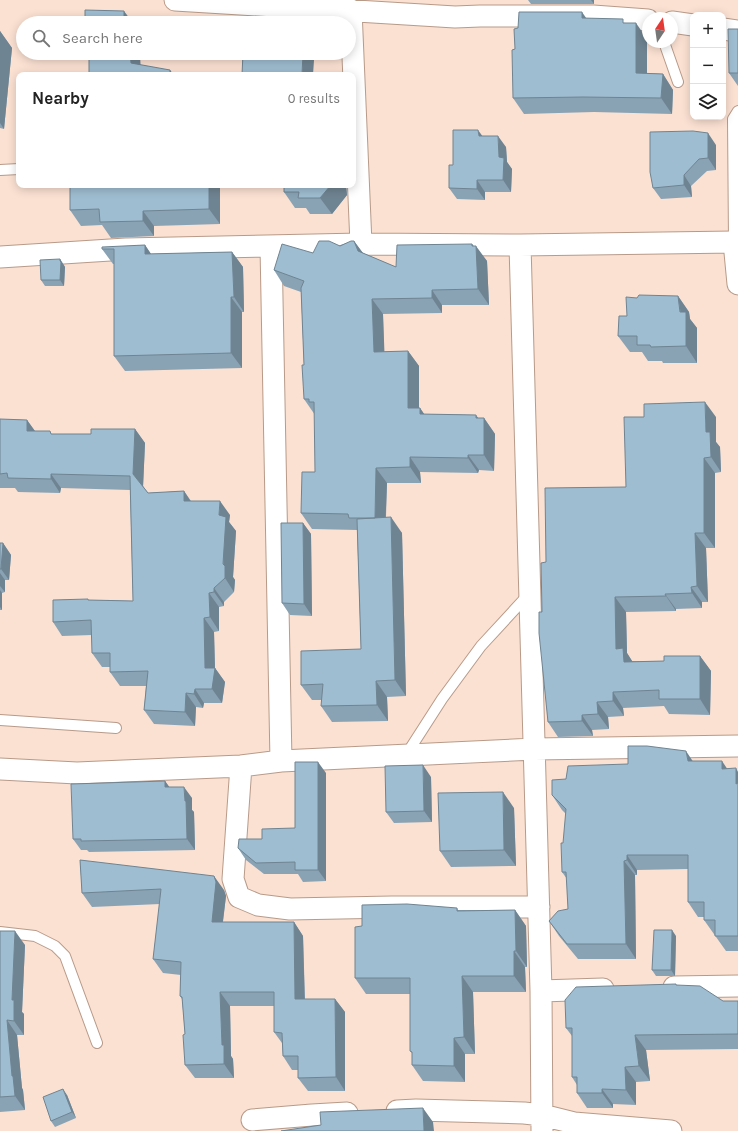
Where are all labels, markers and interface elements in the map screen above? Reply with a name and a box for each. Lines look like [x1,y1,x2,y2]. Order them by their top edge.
north arrow [642,12,678,48]
map controls [690,12,726,120]
button: + [690,12,726,48]
search box [16,16,356,60]
icon: search [30,27,52,49]
text: Search here [62,29,143,47]
button: − [690,48,726,84]
button: layers [690,84,726,120]
text: Nearby [32,88,89,108]
text: 0 results [288,91,340,106]

